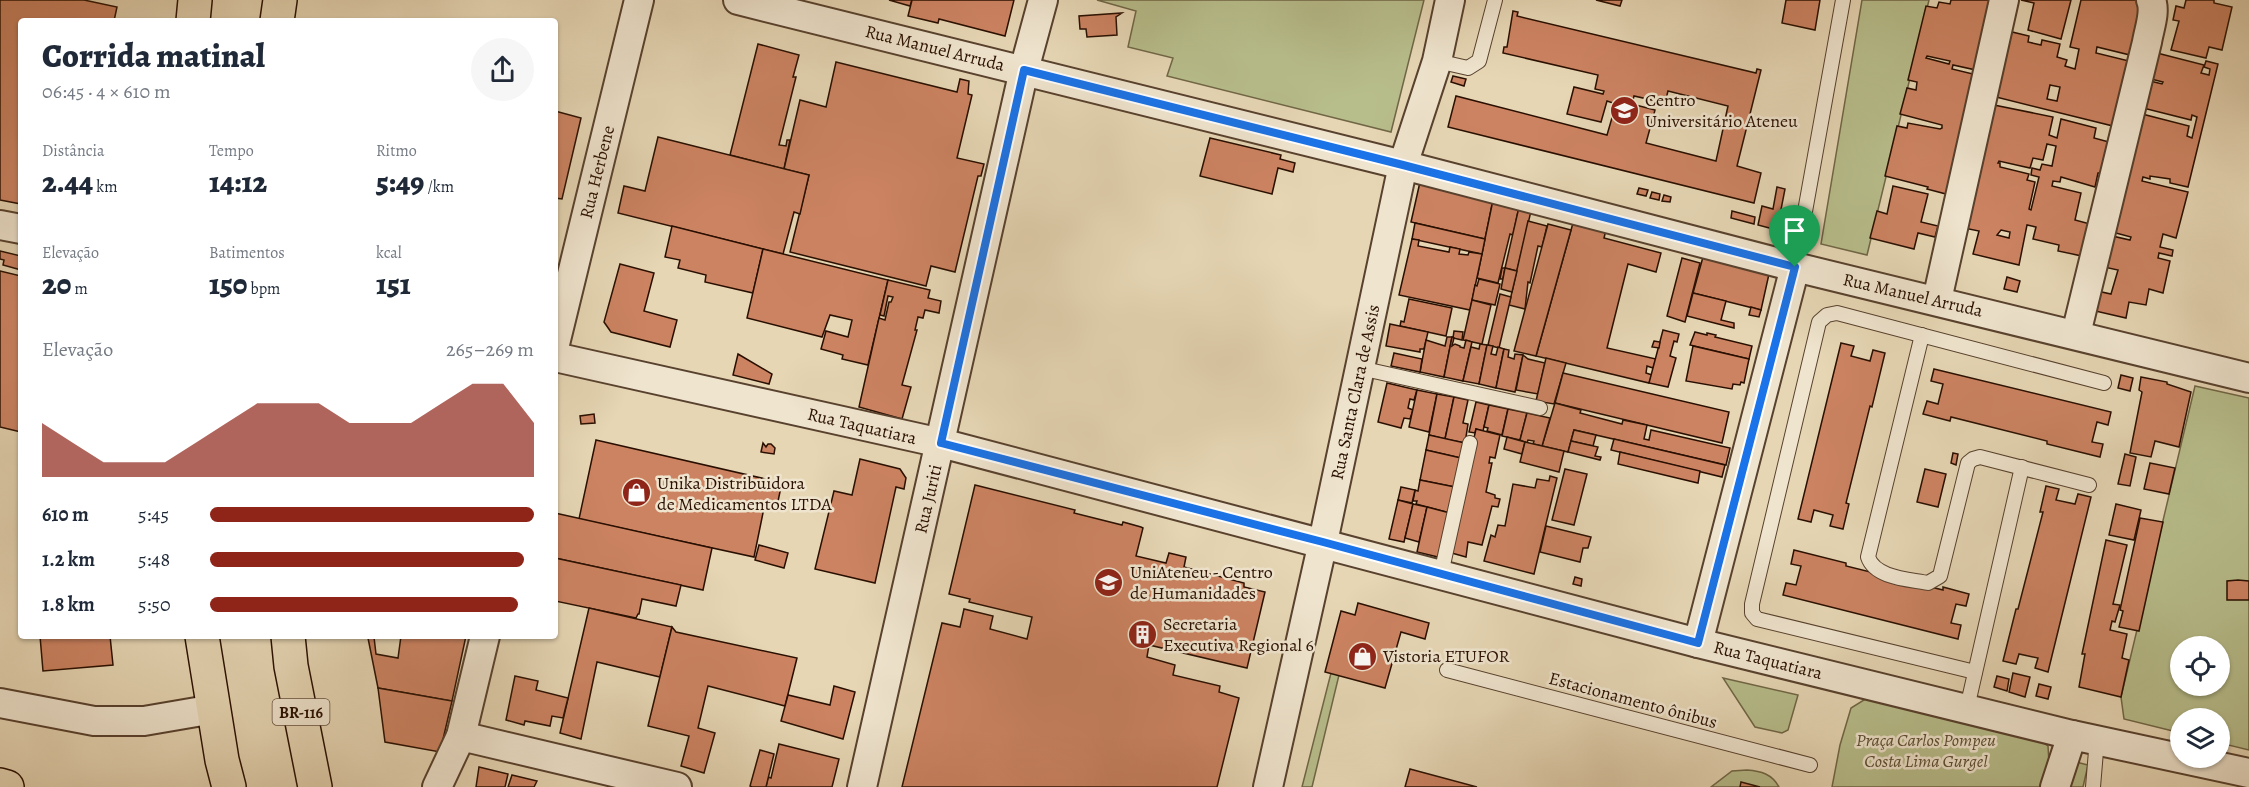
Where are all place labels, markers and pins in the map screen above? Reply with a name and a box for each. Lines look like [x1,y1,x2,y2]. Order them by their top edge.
place label: Centro Universitário Ateneu [1645,88,1798,133]
school or university icon: Centro Universitário Ateneu [1608,94,1640,126]
pin [1769,205,1820,267]
place label: Unika Distribuidora de Medicamentos LTDA [657,471,832,516]
shop icon: Unika Distribuidora de Medicamentos LTDA [620,477,652,509]
place label: UniAteneu - Centro de Humanidades [1130,560,1273,605]
school or university icon: UniAteneu - Centro de Humanidades [1093,566,1125,598]
place label: Secretaria Executiva Regional 6 [1163,612,1314,657]
building icon: Secretaria Executiva Regional 6 [1126,618,1158,650]
shop icon: Vistoria ETUFOR [1346,640,1378,672]
place label: Vistoria ETUFOR [1382,644,1510,668]

